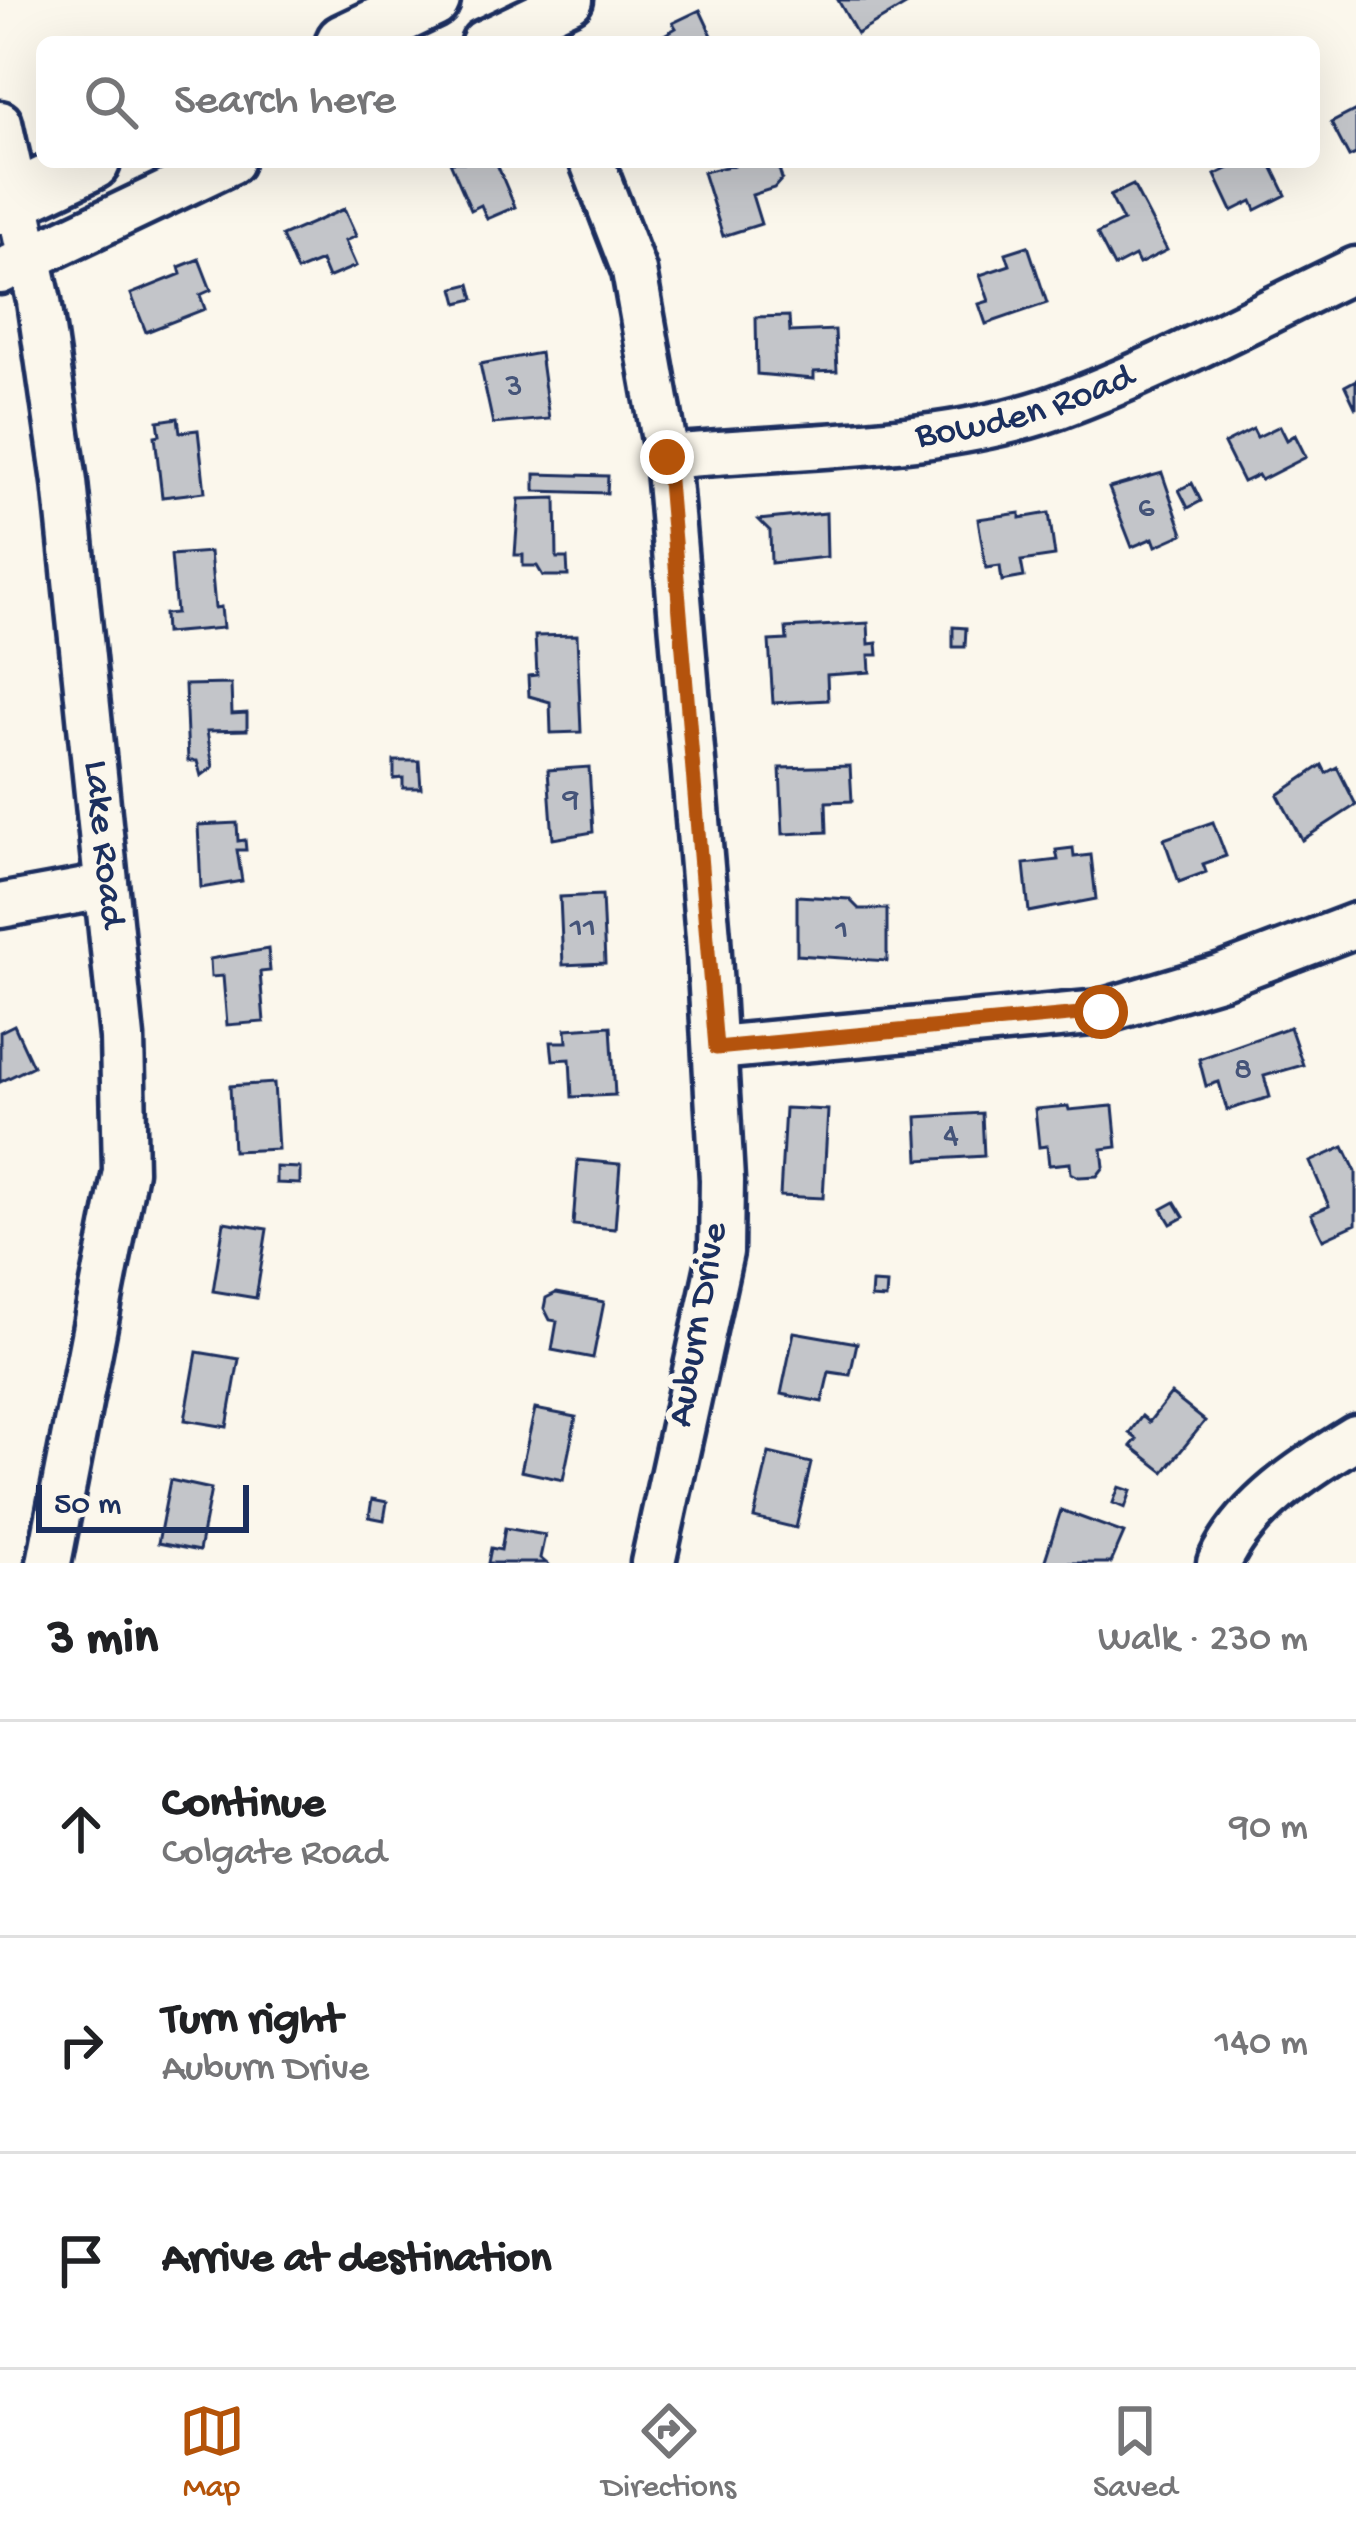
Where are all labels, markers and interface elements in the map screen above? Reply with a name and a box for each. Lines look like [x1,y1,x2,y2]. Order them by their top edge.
search box [36,36,1320,168]
icon: search [78,69,144,135]
text: Search here [174,76,396,129]
street label: Bowden Road [912,354,1145,461]
house number: 3 [504,369,523,407]
route end [640,430,694,484]
house number: 6 [1138,490,1155,528]
street label: Lake Road [71,758,134,933]
house number: 9 [562,782,579,820]
house number: 11 [569,911,596,949]
house number: 1 [834,913,849,951]
route start [1074,985,1128,1039]
house number: 8 [1234,1052,1252,1090]
house number: 4 [943,1118,959,1156]
street label: Auburn Drive [659,1218,741,1431]
scale bar [36,1479,249,1532]
text: 50 m [54,1487,121,1525]
text: 3 min [48,1611,158,1671]
text: Walk · 230 m [1098,1618,1308,1664]
text: Continue [162,1779,325,1832]
icon: ahead [48,1796,114,1862]
text: 90 m [1229,1806,1308,1852]
text: Colgate Road [162,1832,386,1878]
text: Turn right [162,1995,342,2048]
icon: right [48,2012,114,2078]
text: 140 m [1215,2022,1308,2068]
text: Auburn Drive [162,2048,369,2094]
icon: arrive [48,2228,114,2294]
text: Arrive at destination [162,2234,551,2287]
tab: Map [179,2398,245,2508]
tab: Directions [602,2398,736,2508]
tab: Saved [1093,2398,1177,2508]

